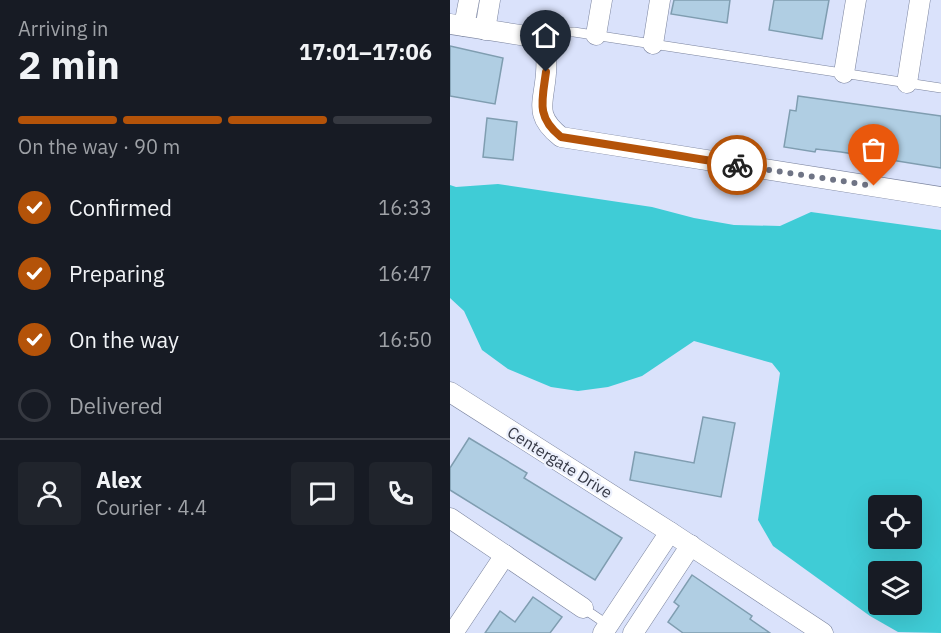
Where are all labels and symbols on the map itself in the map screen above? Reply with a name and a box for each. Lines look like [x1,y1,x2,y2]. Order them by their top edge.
pin [520,10,571,72]
pin [848,124,899,186]
courier [707,135,767,195]
street label: Centergate Drive [504,422,616,502]

